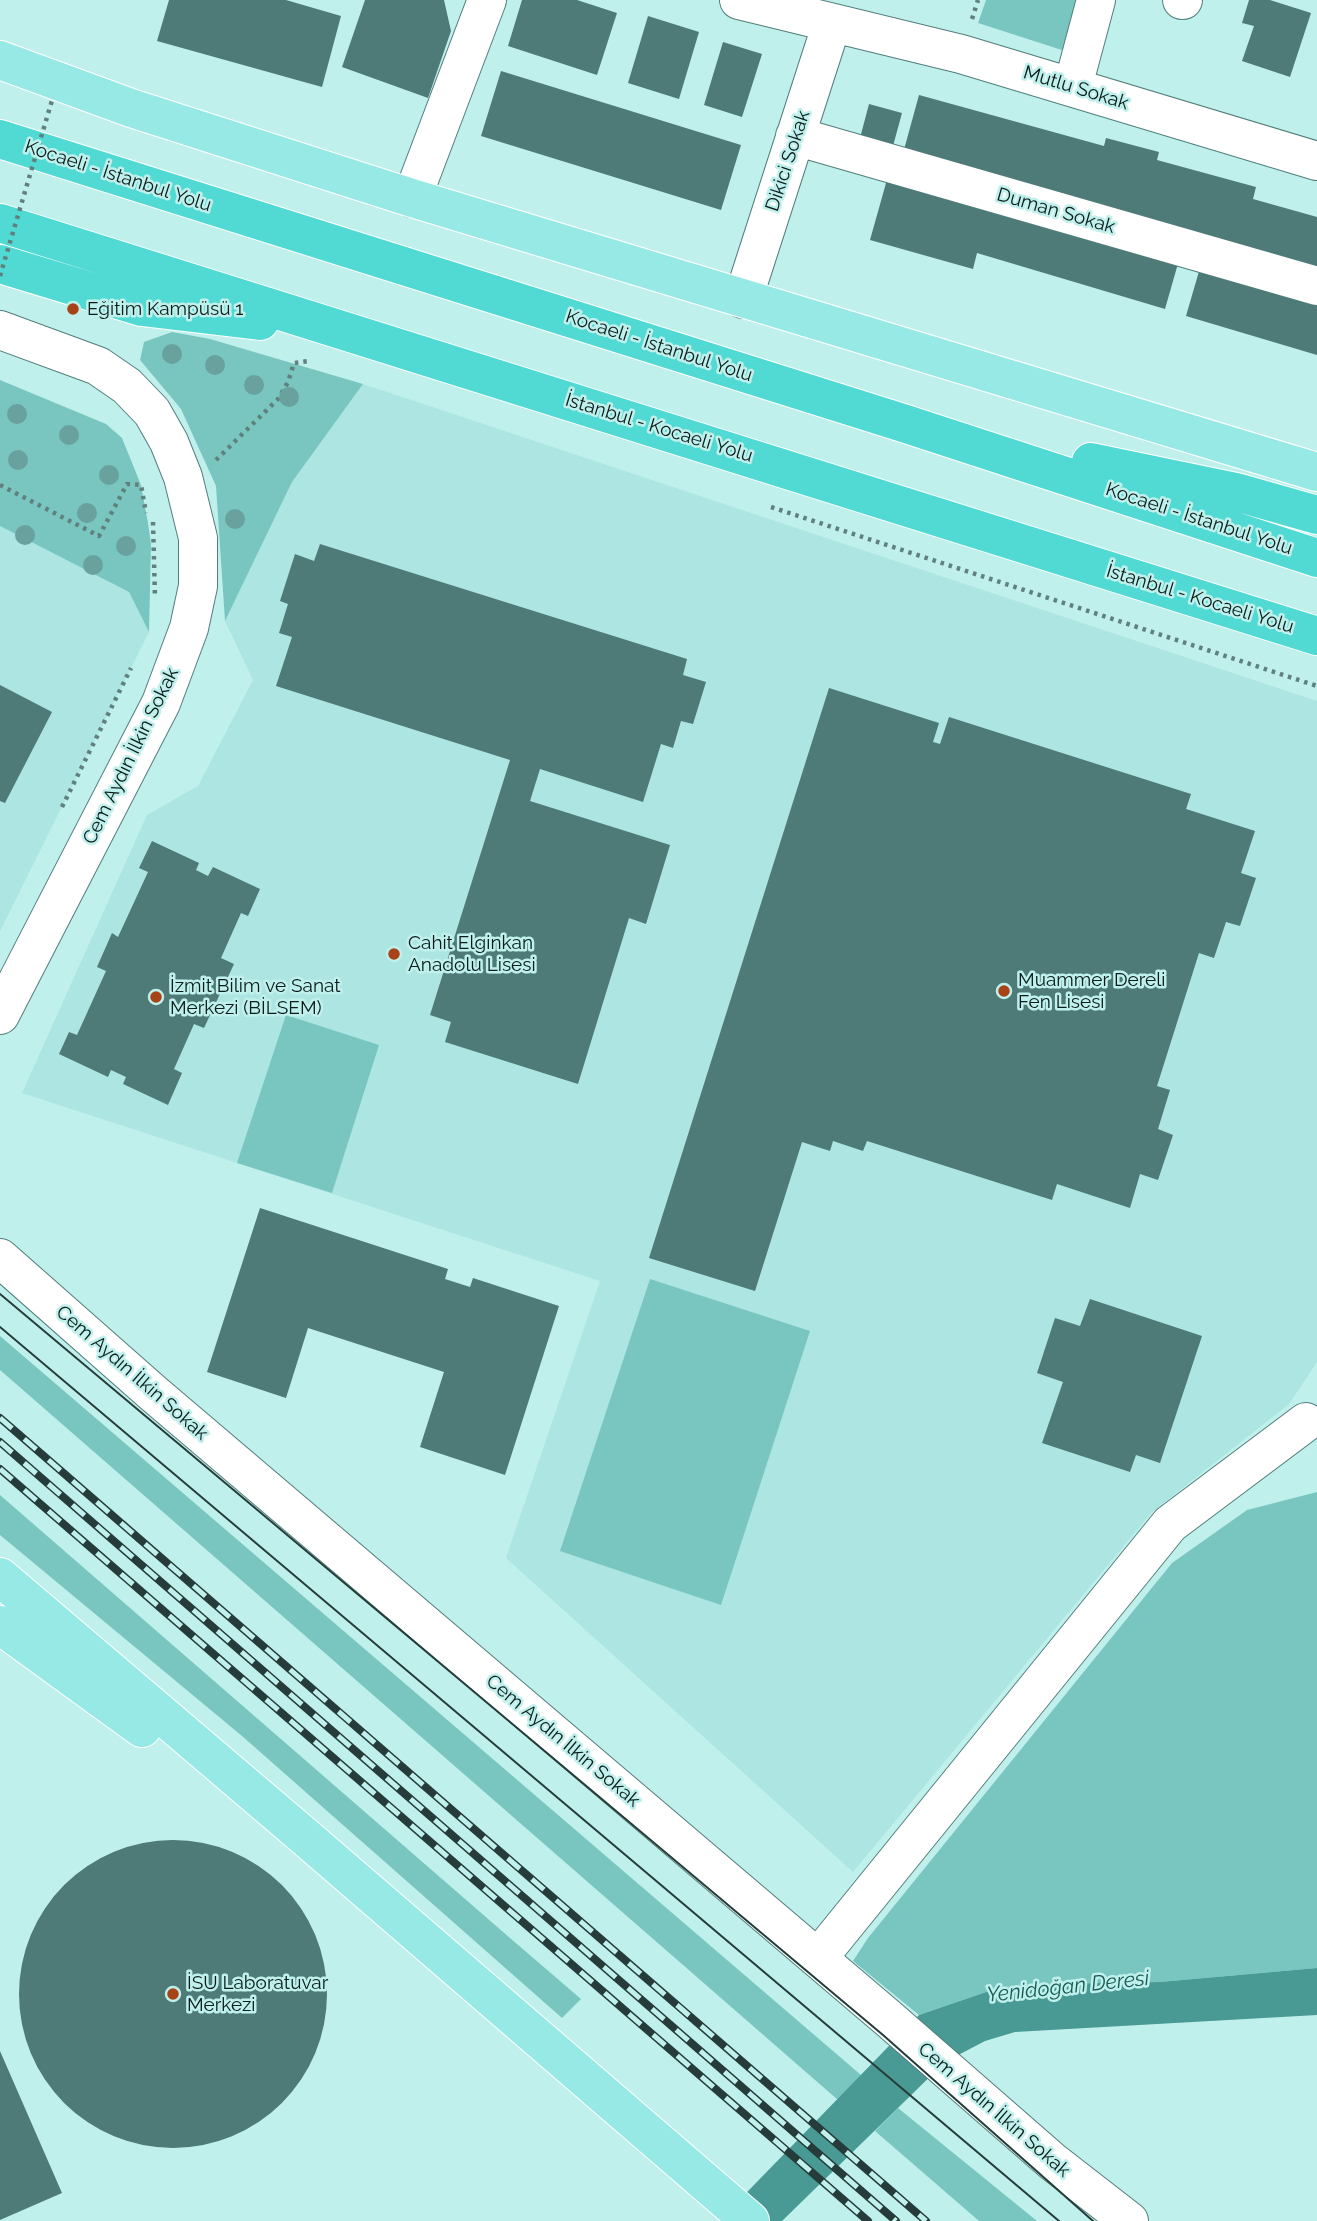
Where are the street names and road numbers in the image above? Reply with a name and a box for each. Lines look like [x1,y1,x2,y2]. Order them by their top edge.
street label: Mutlu Sokak [1021,61,1131,115]
street label: Dikici Sokak [761,108,815,214]
street label: Kocaeli - İstanbul Yolu [22,135,214,217]
street label: Duman Sokak [994,183,1118,239]
street label: Kocaeli - İstanbul Yolu [563,305,755,387]
street label: İstanbul - Kocaeli Yolu [562,389,756,467]
street label: Kocaeli - İstanbul Yolu [1103,478,1295,560]
street label: İstanbul - Kocaeli Yolu [1103,560,1297,638]
street label: Cem Aydın İlkin Sokak [78,664,184,848]
street label: Cem Aydın İlkin Sokak [51,1301,213,1445]
street label: Cem Aydın İlkin Sokak [481,1670,645,1812]
street label: Cem Aydın İlkin Sokak [913,2038,1075,2182]

